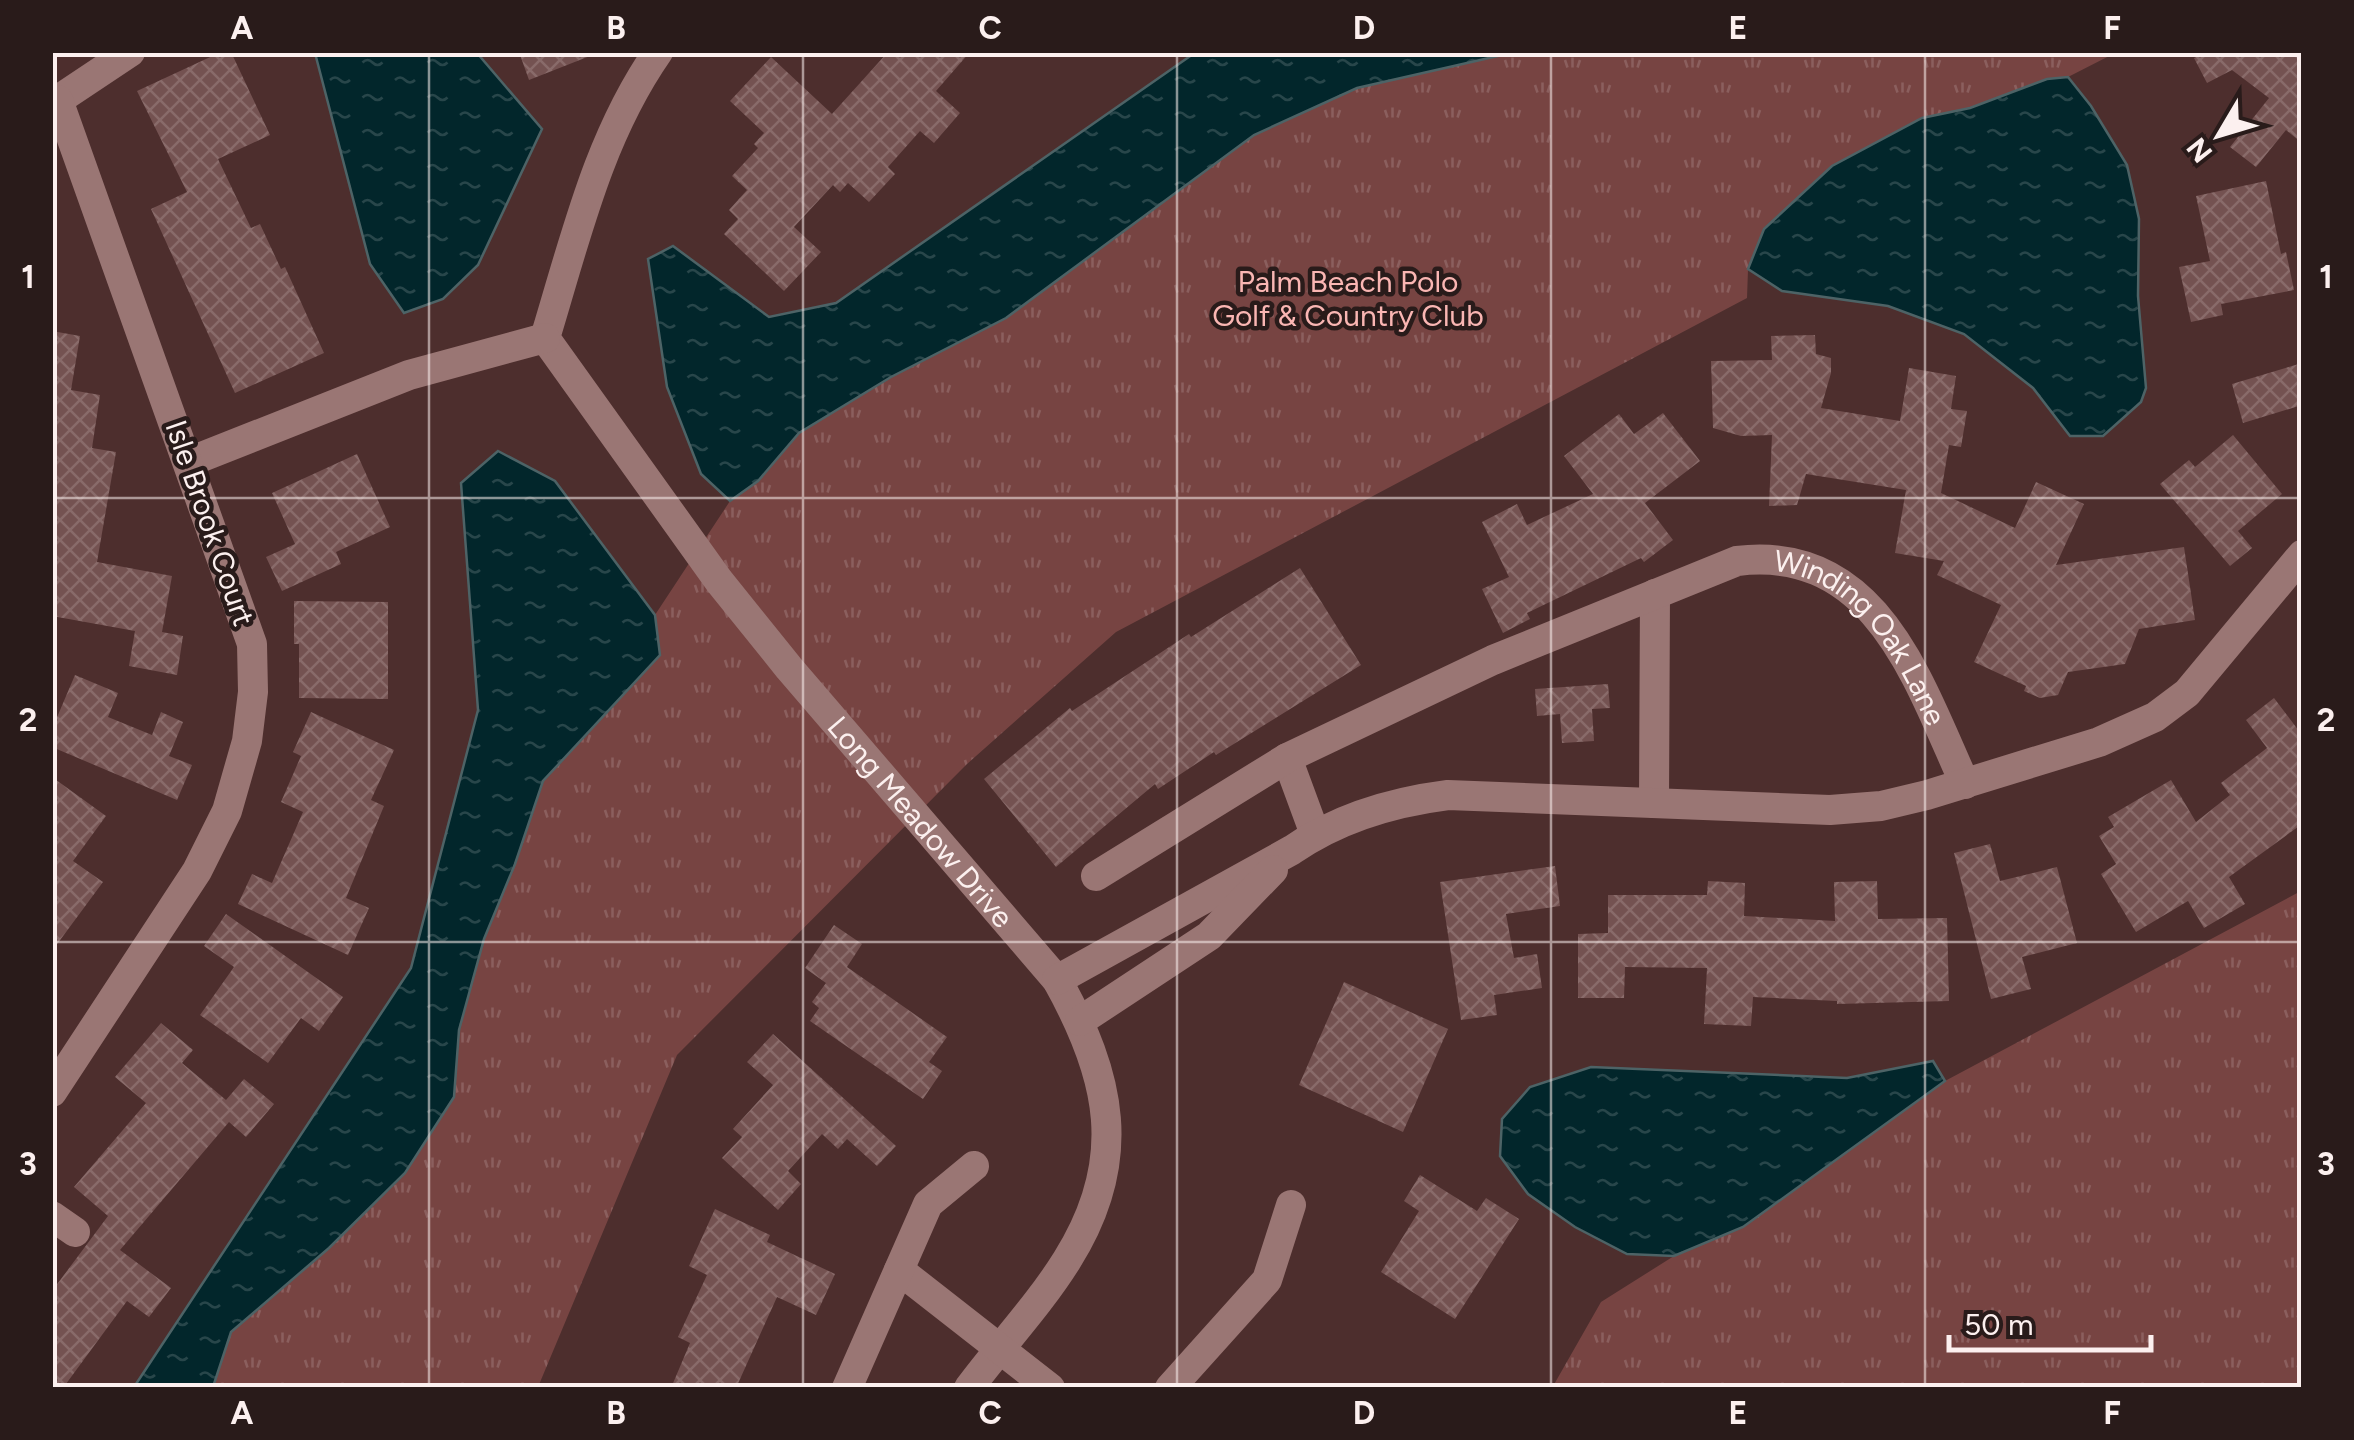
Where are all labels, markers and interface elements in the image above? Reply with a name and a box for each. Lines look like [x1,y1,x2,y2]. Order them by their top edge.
text: A [231,9,254,47]
text: B [606,9,626,47]
text: C [978,9,1002,47]
text: D [1353,9,1375,47]
text: E [1729,9,1747,47]
text: F [2103,9,2121,47]
north arrow [2169,85,2269,185]
text: N [2179,131,2219,169]
text: 1 [21,258,35,296]
text: 1 [2319,258,2333,296]
park label: Palm Beach Polo Golf & Country Club [1212,263,1484,334]
street label: Isle Brook Court [158,415,262,631]
street label: Winding Oak Lane [1771,541,1955,731]
text: 2 [19,701,37,739]
text: 2 [2317,701,2335,739]
street label: Long Meadow Drive [820,708,1022,935]
text: 3 [19,1145,37,1183]
text: 3 [2317,1145,2335,1183]
scale bar [1949,1290,2152,1352]
text: 50 m [1964,1306,2033,1343]
text: A [231,1394,254,1432]
text: B [606,1394,626,1432]
text: C [978,1394,1002,1432]
text: D [1353,1394,1375,1432]
text: E [1729,1394,1747,1432]
text: F [2103,1394,2121,1432]

